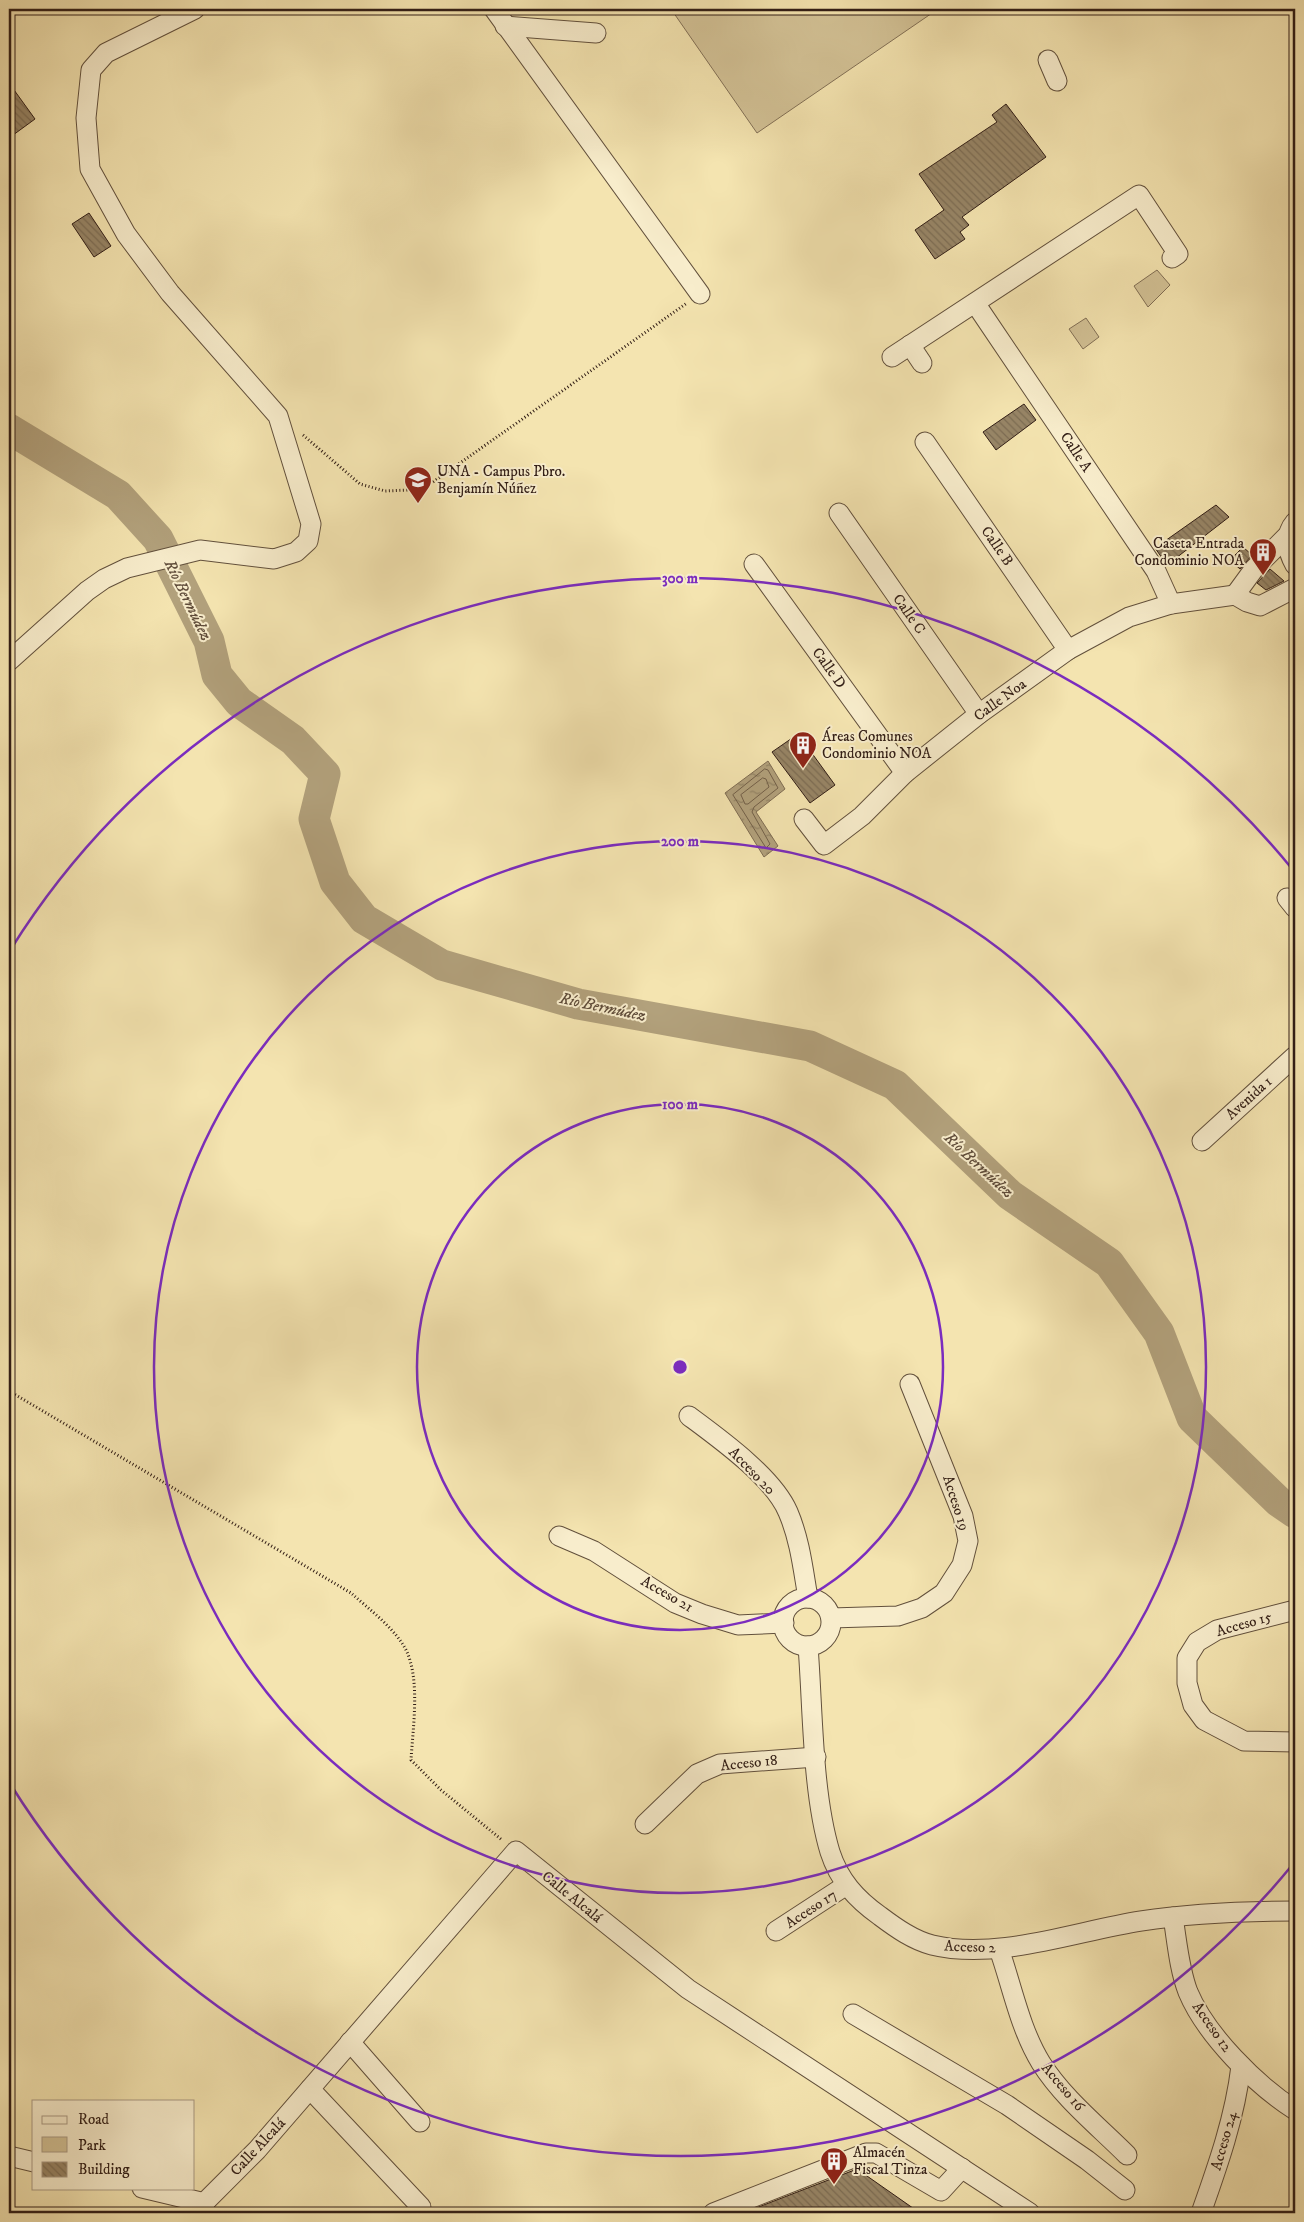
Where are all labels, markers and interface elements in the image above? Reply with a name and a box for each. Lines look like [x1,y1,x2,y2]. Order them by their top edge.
street label: Calle A [1056,428,1097,476]
place label: UNA - Campus Pbro. Benjamín Núñez [437,462,565,498]
school or university icon: UNA - Campus Pbro. Benjamín Núñez [403,465,433,504]
street label: Calle B [977,522,1017,570]
place label: Caseta Entrada Condominio NOA [1135,534,1245,570]
building icon: Caseta Entrada Condominio NOA [1248,537,1278,576]
water label: Río Bermúdez [159,555,216,644]
text: 300 m [662,569,699,588]
street label: Calle C [888,590,930,638]
street label: Calle D [808,644,850,692]
street label: Calle Noa [970,674,1031,725]
place label: Áreas Comunes Condominio NOA [822,726,932,763]
building icon: Áreas Comunes Condominio NOA [788,730,818,769]
text: 200 m [661,832,700,851]
water label: Río Bermúdez [557,988,648,1026]
street label: Avenida 1 [1222,1072,1276,1124]
text: 100 m [662,1095,699,1114]
water label: Río Bermúdez [939,1127,1018,1202]
centre of rings [671,1358,689,1376]
street label: Acceso 20 [724,1443,780,1499]
street label: Acceso 19 [938,1473,974,1533]
street label: Acceso 21 [638,1572,696,1616]
street label: Acceso 15 [1214,1607,1275,1641]
street label: Acceso 18 [720,1751,778,1775]
street label: Calle Alcalá [538,1867,607,1928]
street label: Acceso 17 [782,1885,840,1933]
street label: Acceso 2 [944,1937,997,1957]
street label: Acceso 12 [1188,1998,1237,2056]
street label: Acceso 16 [1037,2059,1090,2116]
legend [32,2100,195,2190]
street label: Acceso 24 [1207,2109,1242,2173]
text: Road [78,2110,110,2129]
street label: Calle Alcalá [226,2114,290,2180]
text: Park [78,2136,107,2155]
place label: Almacén Fiscal Tinza [853,2143,928,2179]
building icon: Almacén Fiscal Tinza [819,2146,849,2185]
text: Building [78,2160,130,2179]

